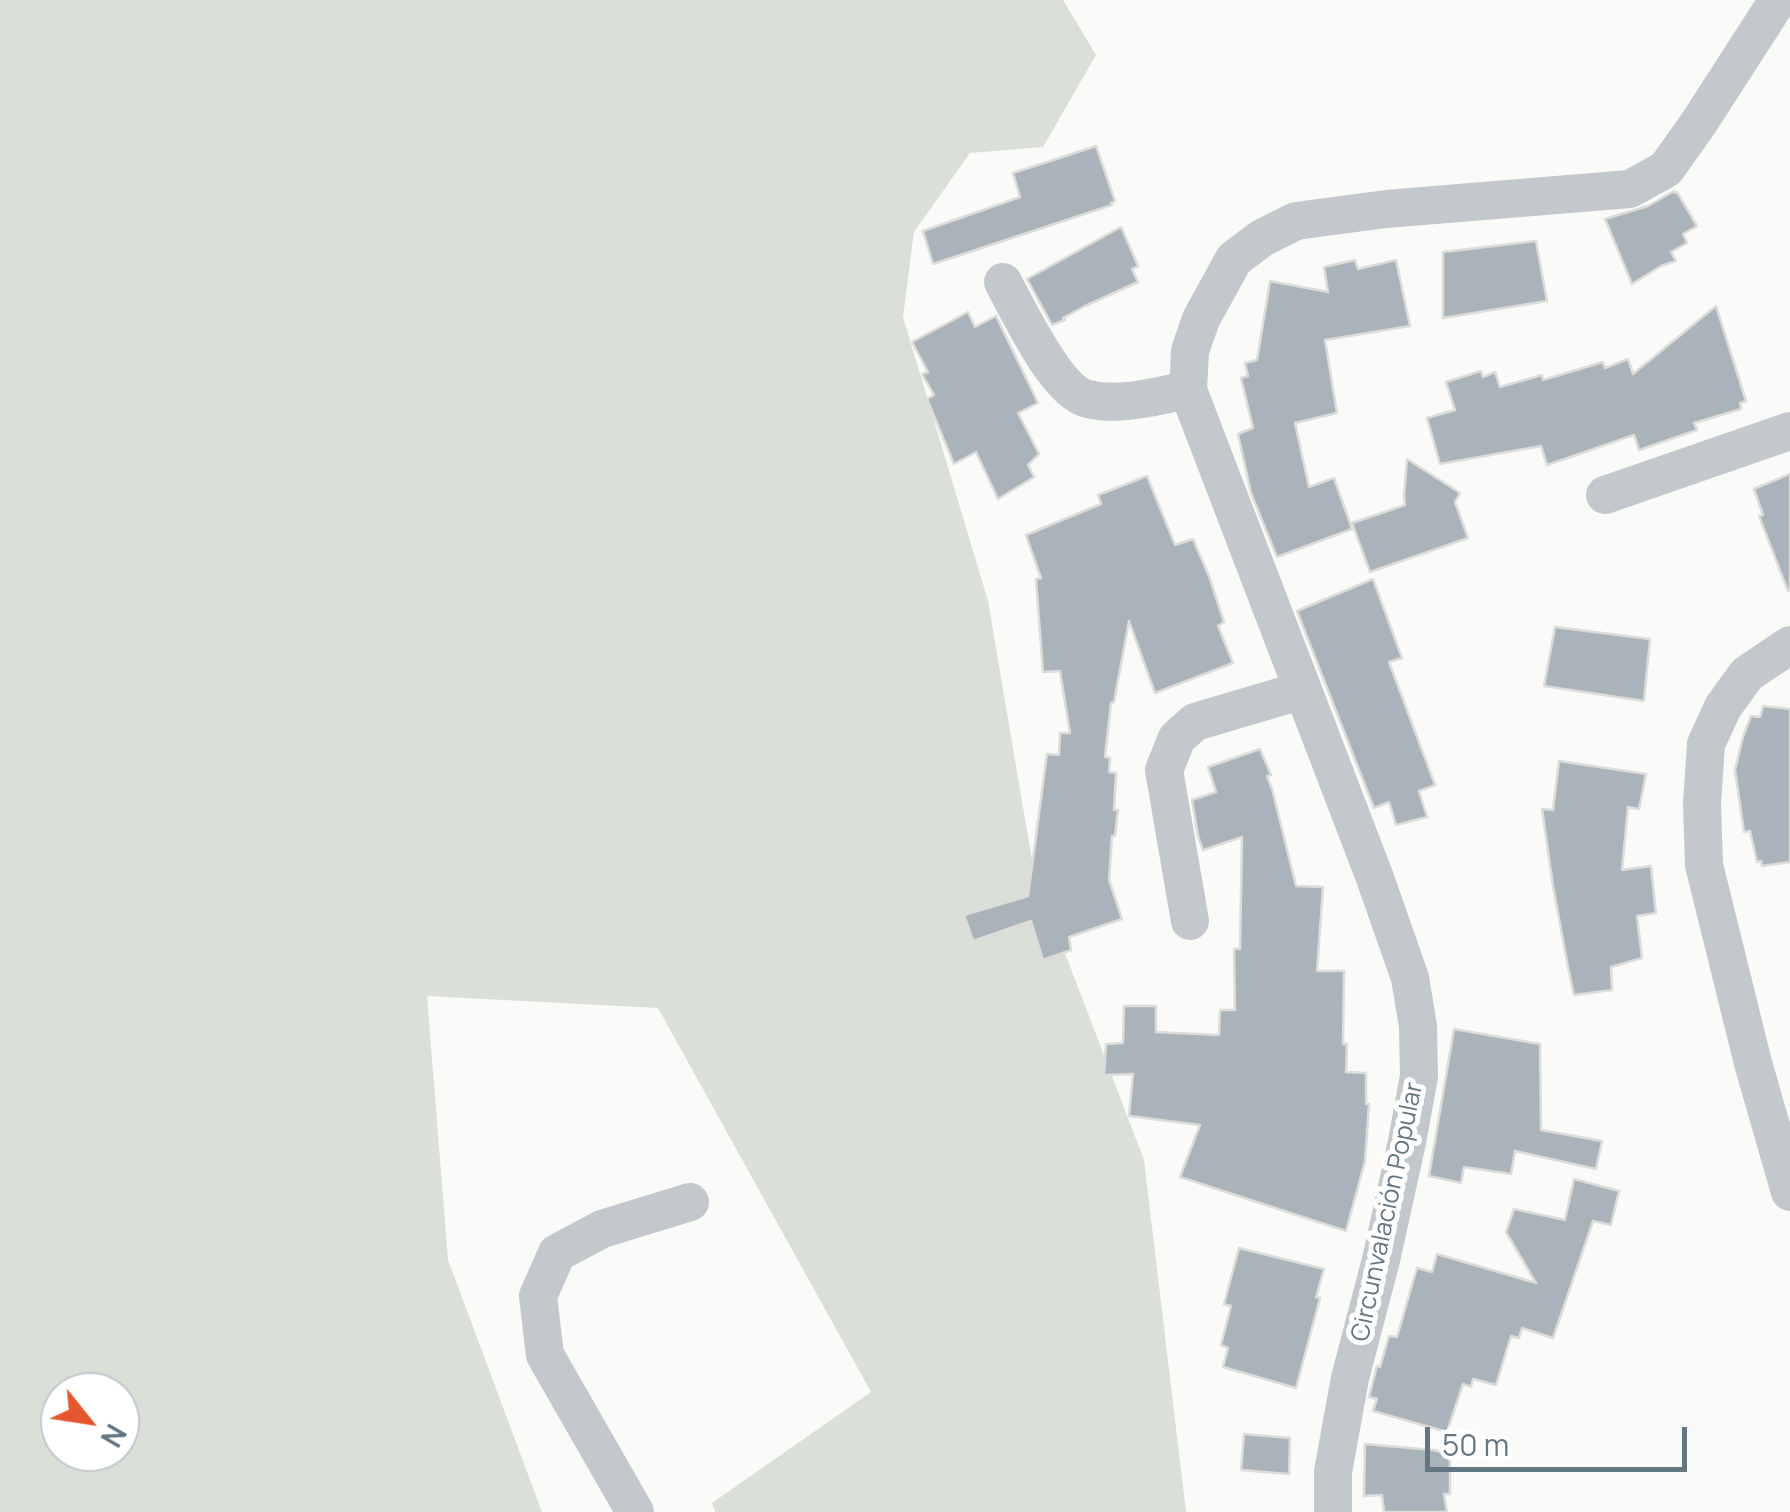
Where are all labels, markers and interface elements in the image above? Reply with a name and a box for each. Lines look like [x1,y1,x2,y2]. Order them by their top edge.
street label: Circunvalación Popular [1346,1080,1430,1344]
north arrow [40,1372,140,1472]
scale bar [1430,1407,1692,1469]
text: N [93,1418,136,1454]
text: 50 m [1442,1424,1509,1465]

